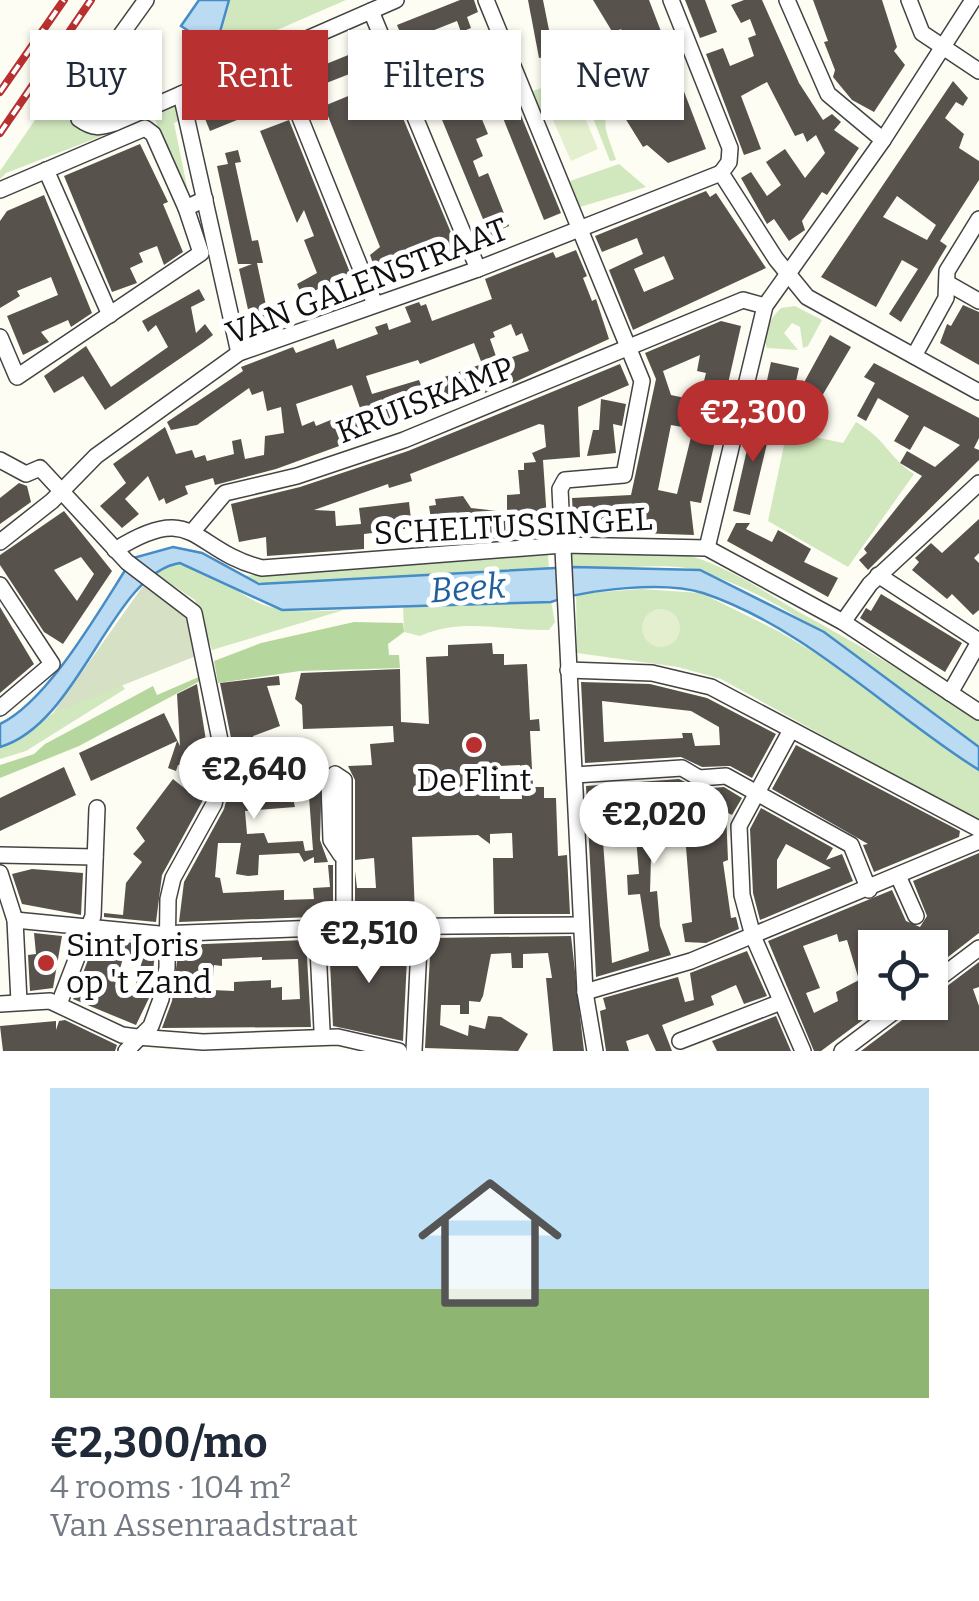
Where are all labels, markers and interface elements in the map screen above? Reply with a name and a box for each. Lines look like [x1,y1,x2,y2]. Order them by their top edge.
chip: Buy [30,30,162,120]
chip: Rent [182,30,328,120]
chip: Filters [348,30,521,120]
chip: New [541,30,684,120]
street label: VAN GALENSTRAAT [221,210,513,352]
street label: KRUISKAMP [331,349,519,451]
pin: €2,300 [672,380,834,465]
text: €2,300 [700,393,806,431]
street label: SCHELTUSSINGEL [373,500,653,552]
water label: Beek [429,564,508,612]
marker: De Flint [463,734,485,756]
pin: €2,640 [173,737,335,822]
text: €2,640 [201,750,307,788]
place label: De Flint [417,761,532,799]
pin: €2,020 [573,782,735,867]
text: €2,020 [601,795,707,833]
pin: €2,510 [288,901,450,986]
text: €2,510 [319,914,419,952]
place label: Sint Joris op 't Zand [66,926,212,1001]
map controls [858,930,948,1020]
button: locate [858,930,948,1020]
marker: Sint Joris op 't Zand [35,952,57,974]
icon: home [400,1153,580,1333]
text: €2,300/mo [50,1418,267,1468]
text: 4 rooms · 104 m² [50,1468,291,1506]
text: Van Assenraadstraat [50,1506,358,1544]

